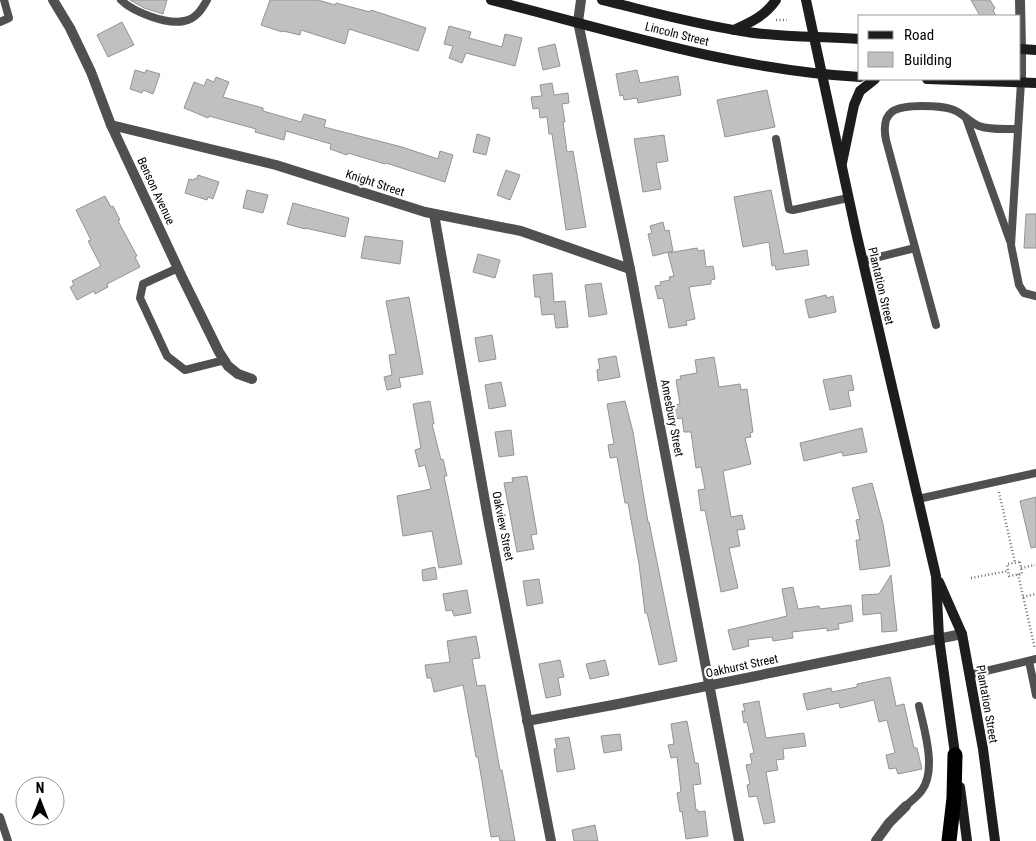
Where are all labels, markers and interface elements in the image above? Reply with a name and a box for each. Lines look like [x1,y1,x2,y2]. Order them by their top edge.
legend [858,15,1021,80]
street label: Lincoln Street [644,19,711,49]
text: Road [904,26,934,44]
text: Building [904,51,952,69]
street label: Benson Avenue [134,155,178,227]
street label: Knight Street [344,167,407,199]
street label: Plantation Street [865,246,897,327]
street label: Amesbury Street [658,378,686,458]
street label: Oakview Street [489,490,517,562]
street label: Oakhurst Street [705,651,780,680]
street label: Plantation Street [973,664,1001,745]
north arrow [15,776,65,826]
text: N [36,780,44,796]

